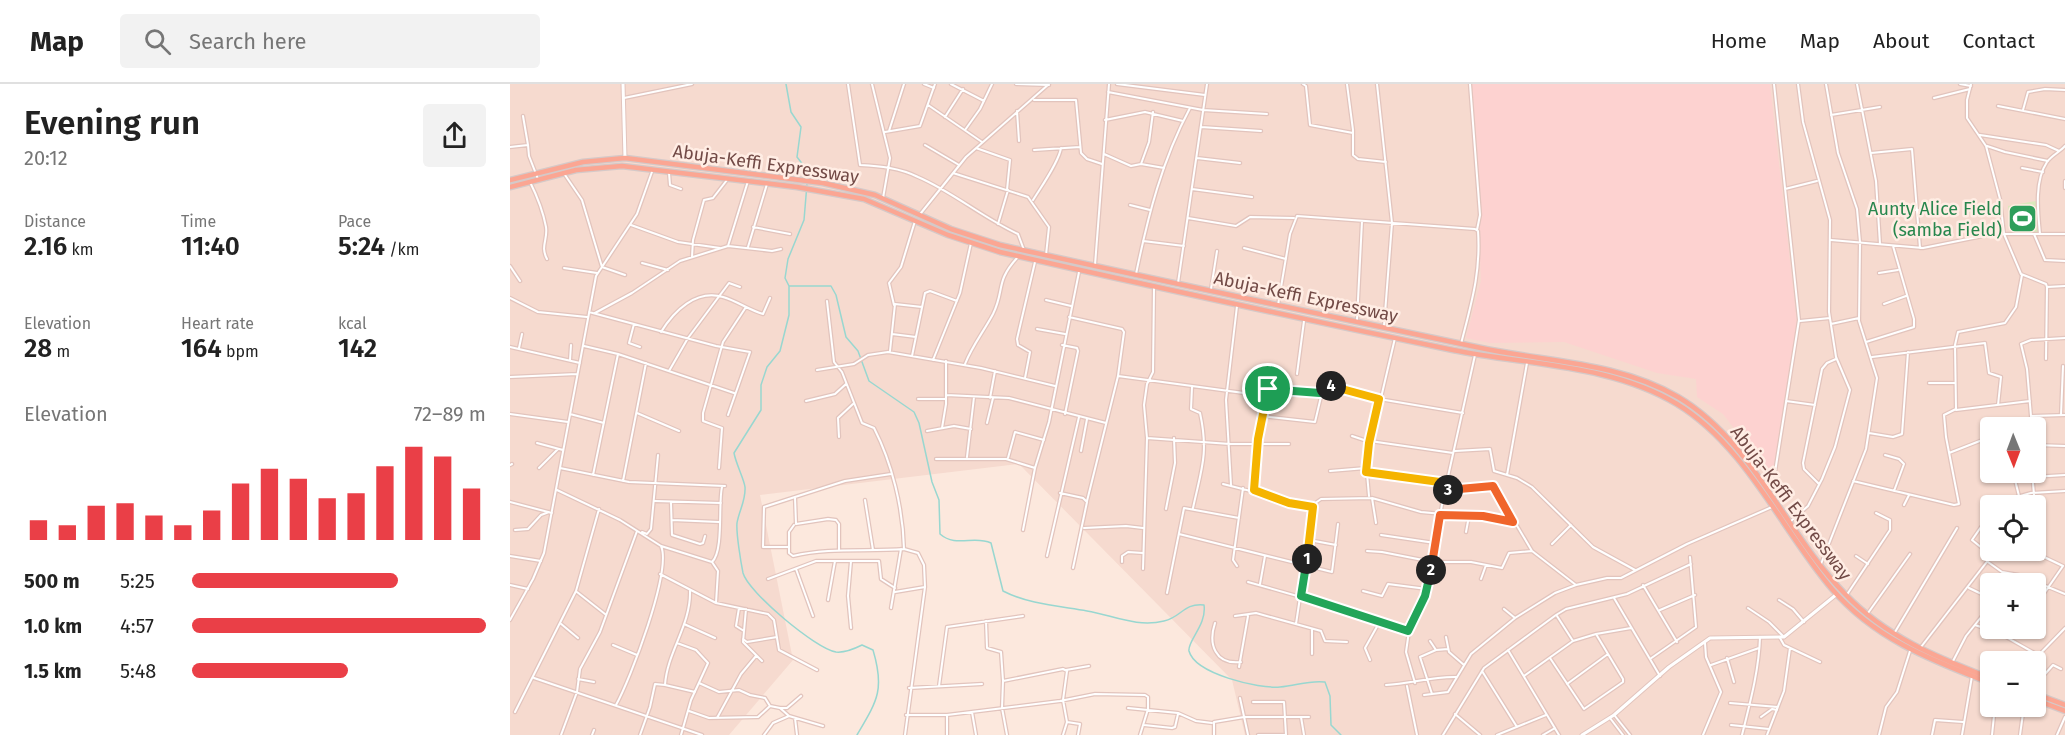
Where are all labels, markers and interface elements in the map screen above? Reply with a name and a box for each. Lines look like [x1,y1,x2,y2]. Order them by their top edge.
search box [120,14,540,68]
text: Map [30,25,84,58]
icon: search [141,25,174,58]
text: Search here [189,28,307,55]
text: Home [1711,28,1767,54]
text: Map [1800,28,1840,54]
text: About [1873,28,1930,54]
text: Contact [1963,28,2035,54]
text: Evening run [24,103,200,143]
button: share [423,104,486,167]
street label: Abuja-Keffi Expressway [672,140,861,188]
text: 20:12 [24,146,68,170]
place label: Aunty Alice Field (samba Field) [1868,198,2002,241]
sports icon: Aunty Alice Field (samba Field) [2007,203,2039,235]
text: Distance [24,212,86,231]
text: Time [181,212,216,231]
text: Pace [338,212,371,231]
text: 2.16 [24,231,67,262]
text: 11:40 [181,231,240,262]
text: 5:24 [338,231,385,262]
text: km [67,240,93,259]
text: /km [385,240,419,259]
street label: Abuja-Keffi Expressway [1212,267,1400,327]
text: Elevation [24,314,91,333]
text: Heart rate [181,314,254,333]
text: kcal [338,314,367,333]
text: 28 [24,333,52,364]
text: 164 [181,333,222,364]
text: 142 [338,333,377,364]
text: m [52,342,70,361]
text: bpm [222,342,259,361]
pin [1242,363,1293,414]
pin: 4 [1316,371,1346,401]
icon: arrive [1251,372,1284,405]
text: 4 [1326,376,1336,395]
text: Elevation [24,402,108,426]
text: 72–89 m [414,402,486,426]
north arrow [1980,417,2046,483]
map controls [1980,417,2046,717]
street label: Abuja-Keffi Expressway [1726,421,1856,585]
pin: 3 [1433,475,1463,505]
text: 3 [1444,480,1452,499]
button: locate [1980,495,2046,561]
pin: 1 [1292,544,1322,574]
text: 1 [1303,549,1311,568]
pin: 2 [1416,555,1446,585]
text: 2 [1427,560,1435,579]
text: 500 m [24,569,80,593]
text: 5:25 [120,569,155,593]
button: + [1980,573,2046,639]
text: 1.0 km [24,614,82,638]
text: 4:57 [120,614,154,638]
button: − [1980,651,2046,717]
text: 1.5 km [24,659,82,683]
text: 5:48 [120,659,156,683]

